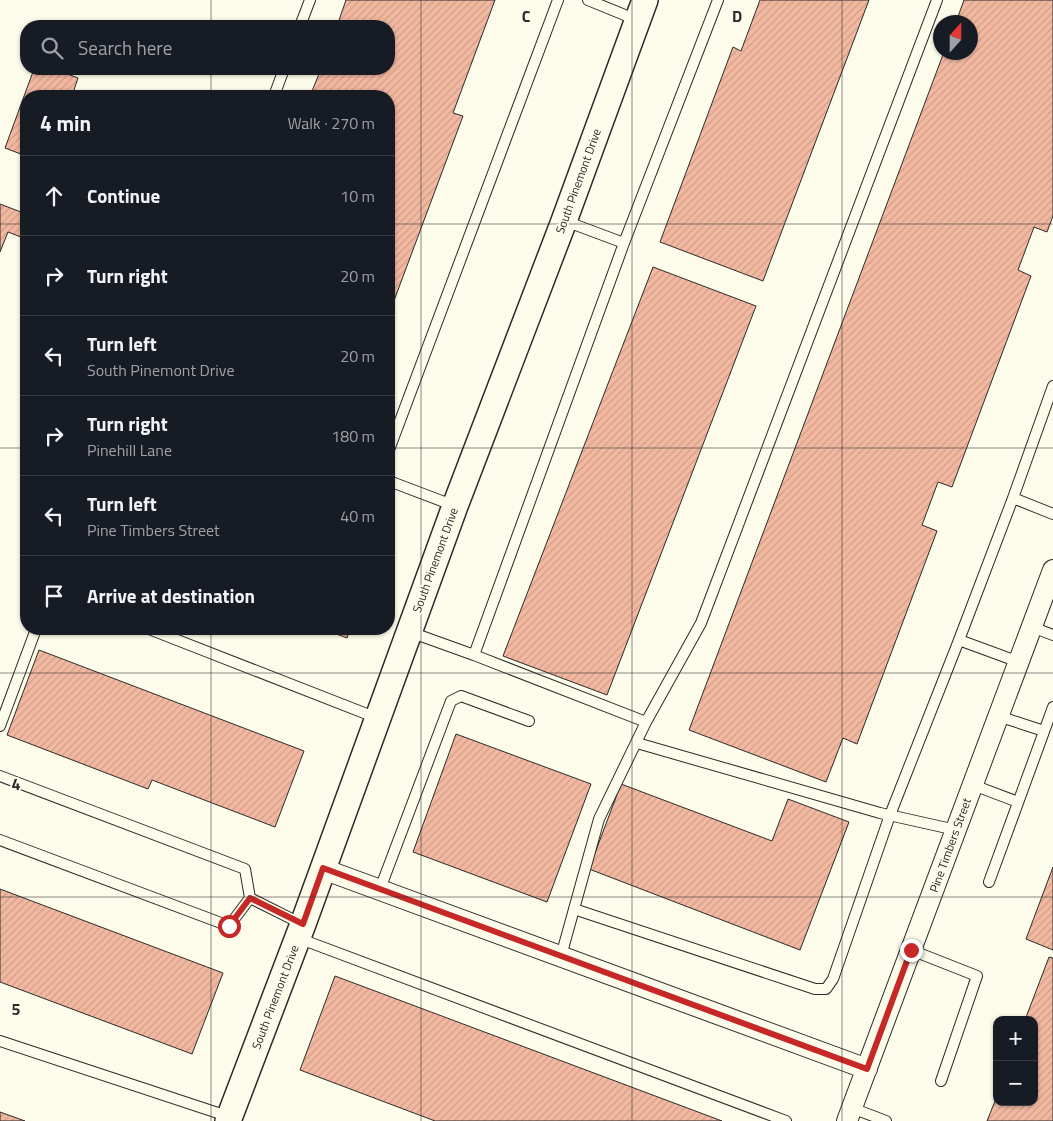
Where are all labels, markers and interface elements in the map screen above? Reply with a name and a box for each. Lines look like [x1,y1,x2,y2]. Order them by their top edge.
text: C [522,4,531,28]
text: D [732,4,742,28]
north arrow [933,15,978,60]
search box [20,20,395,75]
text: Search here [78,33,172,62]
icon: search [38,34,66,62]
text: 4 min [40,107,91,139]
text: Walk · 270 m [287,111,375,135]
street label: South Pinemont Drive [550,126,606,236]
text: Continue [87,181,160,210]
icon: ahead [40,182,68,210]
text: 10 m [340,184,375,208]
text: Turn right [87,261,168,290]
icon: right [40,262,68,290]
text: 20 m [340,264,375,288]
text: Turn left [87,329,157,358]
icon: left [40,342,68,370]
text: 20 m [340,344,375,368]
text: South Pinemont Drive [87,358,235,382]
text: Turn right [87,409,168,438]
icon: right [40,422,68,450]
text: 180 m [331,424,375,448]
text: Pinehill Lane [87,438,172,462]
text: Turn left [87,489,157,518]
icon: left [40,502,68,530]
text: 40 m [340,504,375,528]
street label: South Pinemont Drive [407,505,463,615]
text: Pine Timbers Street [87,518,220,542]
text: Arrive at destination [87,581,255,610]
icon: arrive [40,582,68,610]
text: 4 [12,772,21,796]
street label: Pine Timbers Street [924,794,976,895]
route start [218,915,241,938]
route end [900,939,923,962]
street label: South Pinemont Drive [246,942,304,1052]
text: 5 [12,997,21,1021]
map controls [993,1016,1038,1106]
button: + [993,1016,1038,1061]
button: − [993,1061,1038,1106]

